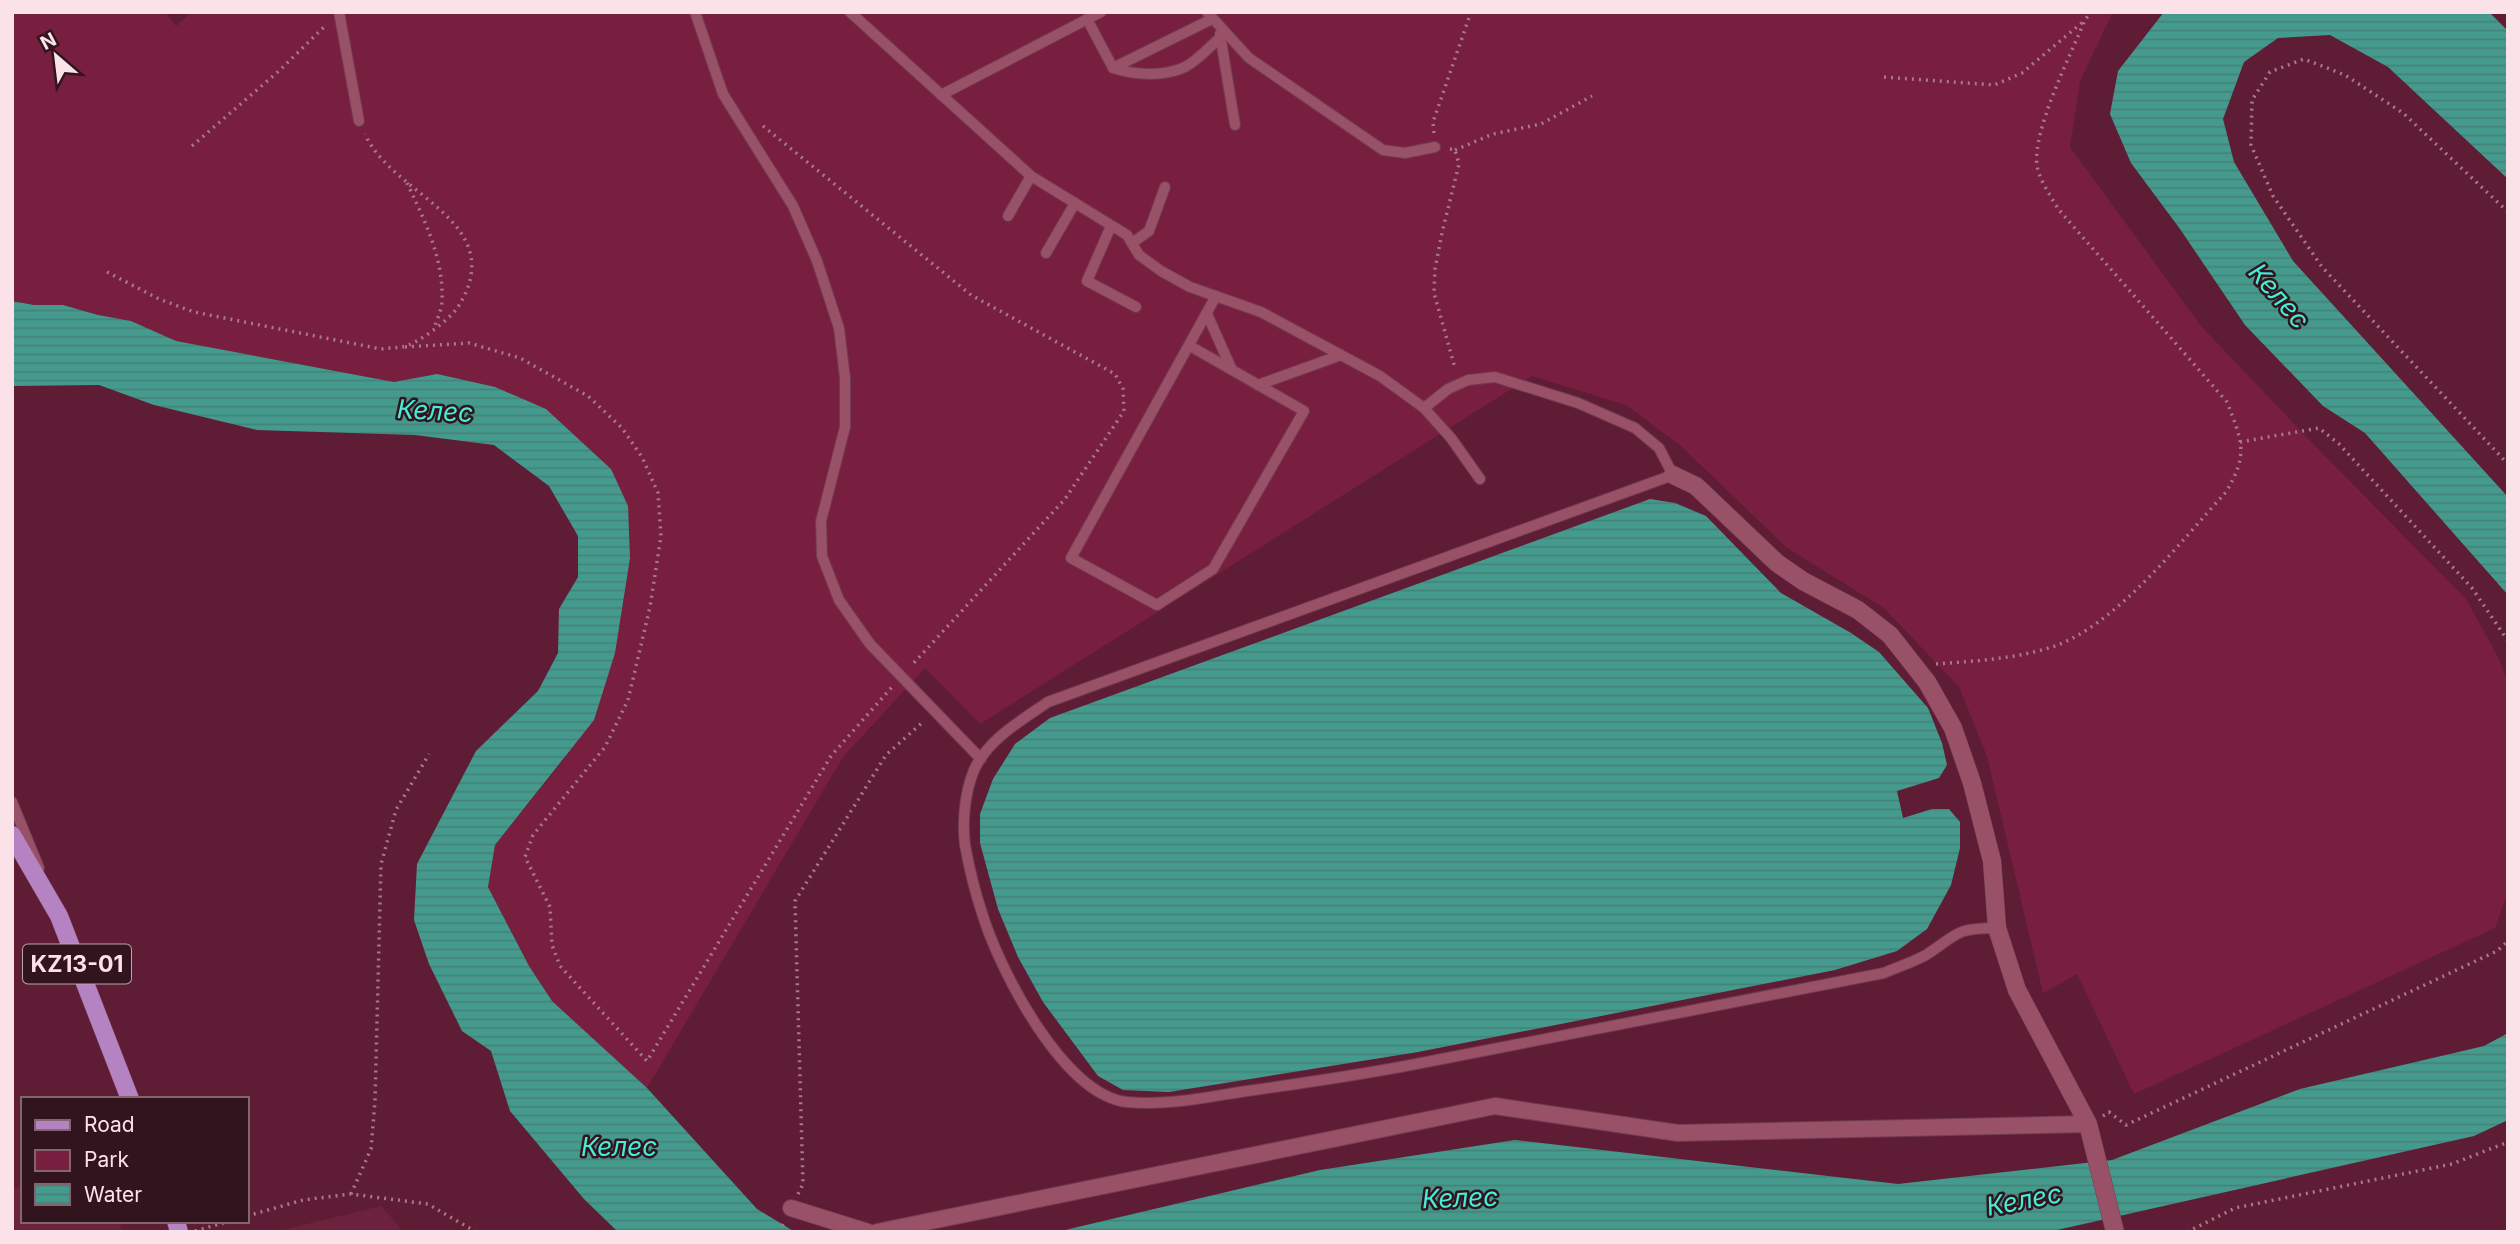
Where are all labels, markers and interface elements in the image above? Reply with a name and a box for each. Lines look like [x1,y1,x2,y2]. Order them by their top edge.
north arrow [21,21,91,91]
text: N [36,28,60,55]
water label: Келес [2243,257,2316,335]
water label: Келес [396,393,474,428]
road number: KZ13-01 [23,945,131,984]
legend [21,1097,248,1223]
text: Road [84,1112,135,1137]
water label: Келес [581,1131,657,1162]
text: Park [84,1147,129,1172]
water label: Келес [1984,1177,2064,1222]
water label: Келес [1421,1181,1499,1214]
text: Water [84,1182,142,1207]

